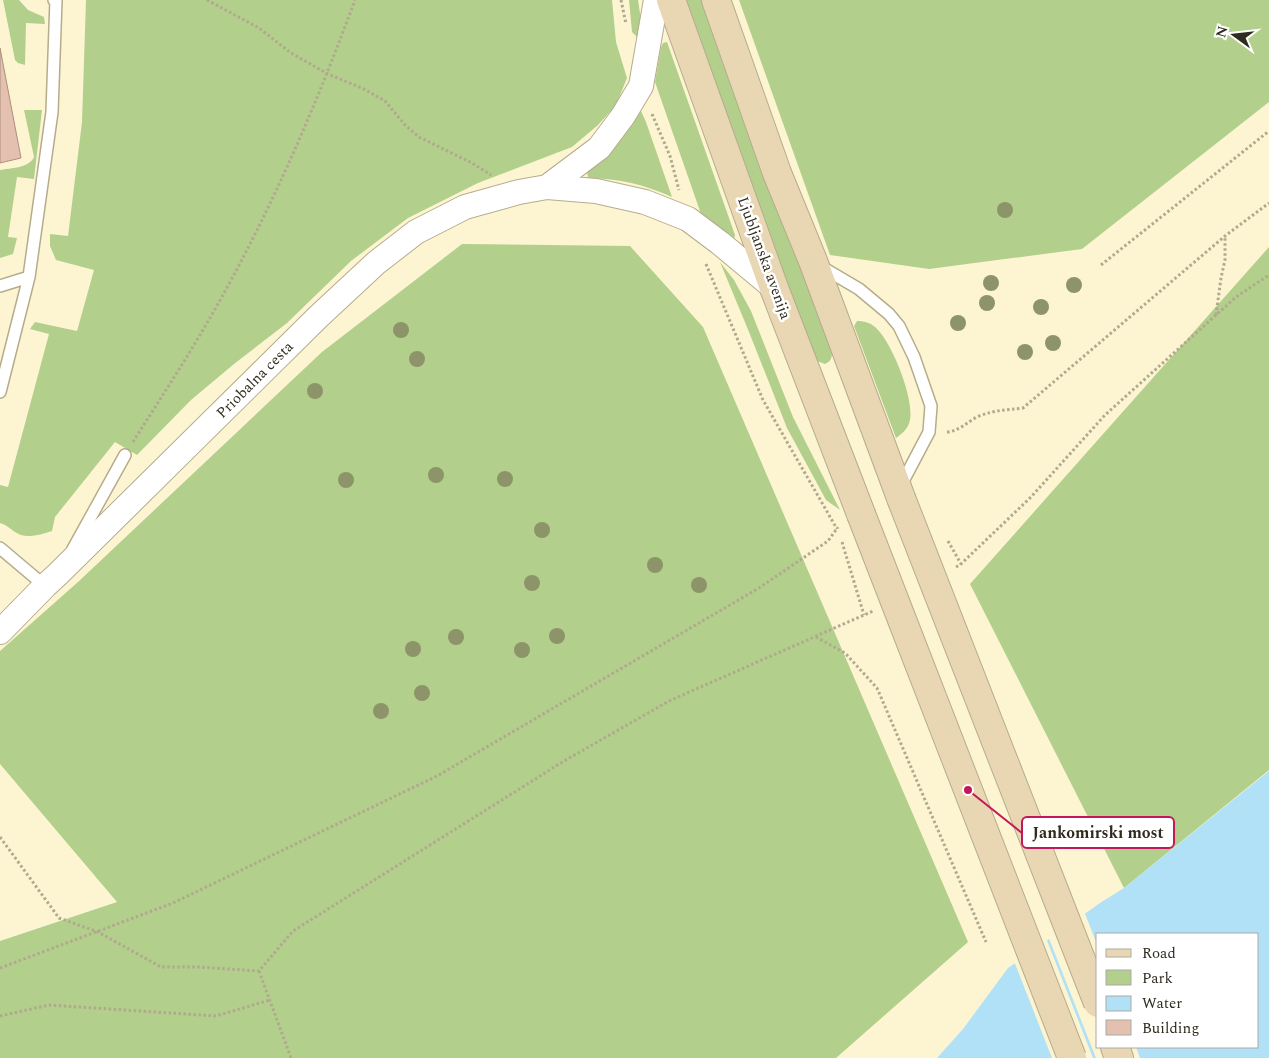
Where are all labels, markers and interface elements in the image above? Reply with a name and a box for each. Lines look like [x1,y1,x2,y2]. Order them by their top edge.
north arrow [1209,10,1259,60]
text: N [1210,24,1234,40]
street label: Ljubljanska avenija [731,193,797,323]
street label: Priobalna cesta [211,336,299,424]
callout: Jankomirski most [1022,817,1174,848]
text: Jankomirski most [1032,821,1164,845]
legend [1096,933,1259,1048]
text: Road [1142,942,1176,965]
text: Park [1142,967,1173,990]
text: Water [1142,992,1182,1015]
text: Building [1142,1017,1199,1040]

